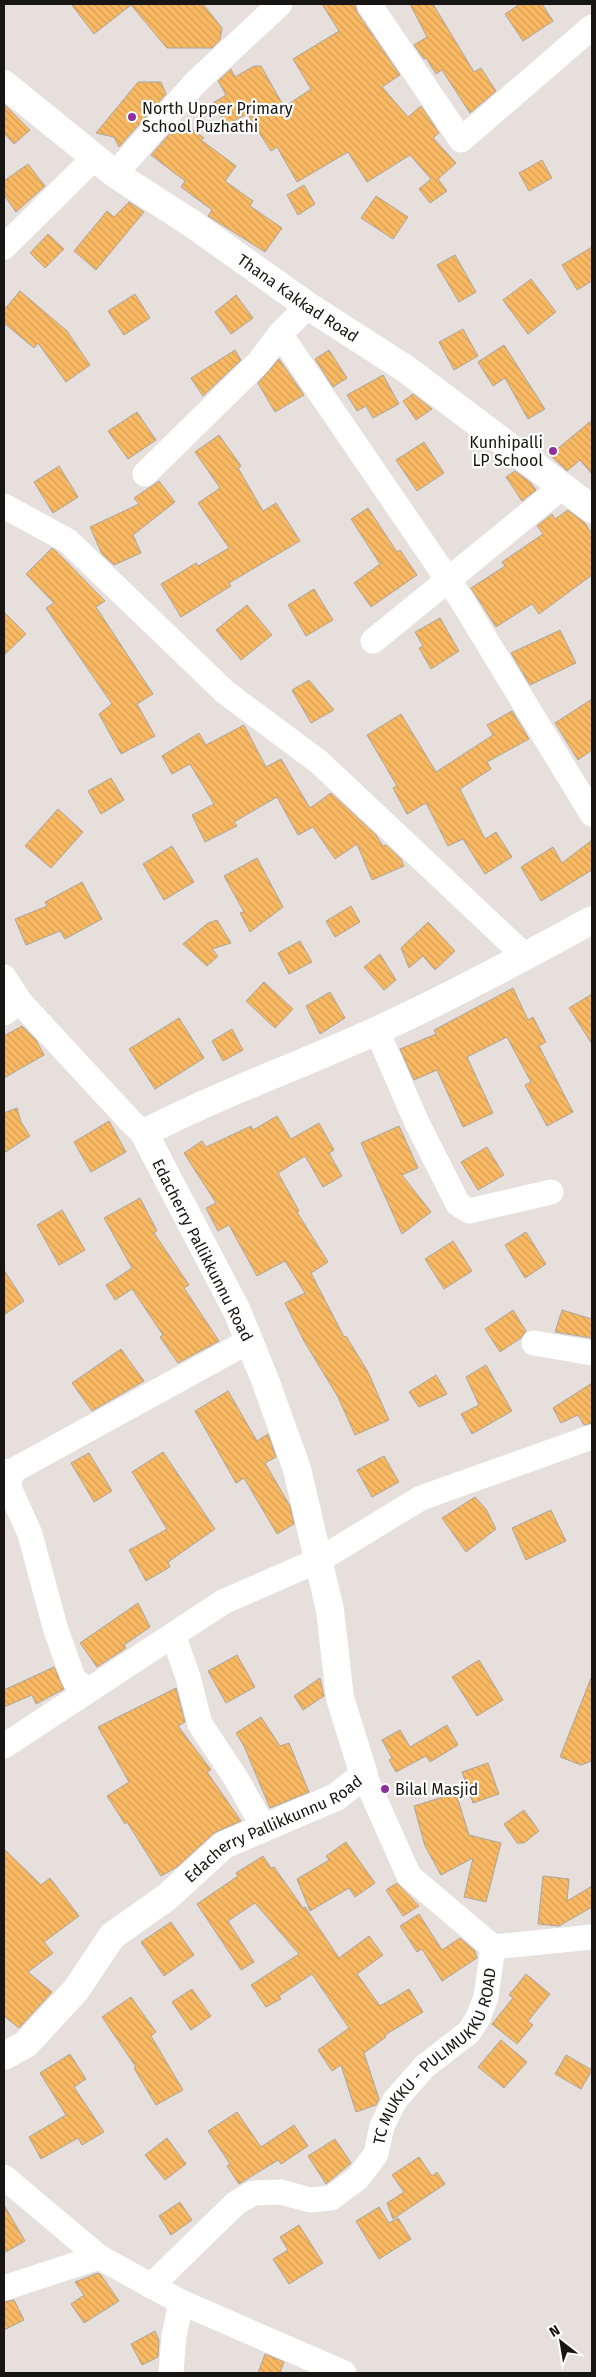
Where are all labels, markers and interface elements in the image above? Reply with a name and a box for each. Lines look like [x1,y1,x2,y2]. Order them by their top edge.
place label: North Upper Primary School Puzhathi [142,99,293,136]
marker: North Upper Primary School Puzhathi [126,111,138,123]
street label: Thana Kakkad Road [234,250,362,346]
place label: Kunhipalli LP School [469,433,543,470]
marker: Kunhipalli LP School [547,445,559,457]
street label: Edacherry Pallikkunnu Road [148,1156,257,1345]
street label: Edacherry Pallikkunnu Road [181,1771,366,1886]
place label: Bilal Masjid [395,1780,478,1799]
marker: Bilal Masjid [379,1783,391,1795]
street label: TC MUKKU - PULIMUKKU ROAD [369,1966,500,2146]
north arrow [536,2317,586,2367]
text: N [546,2322,563,2341]

